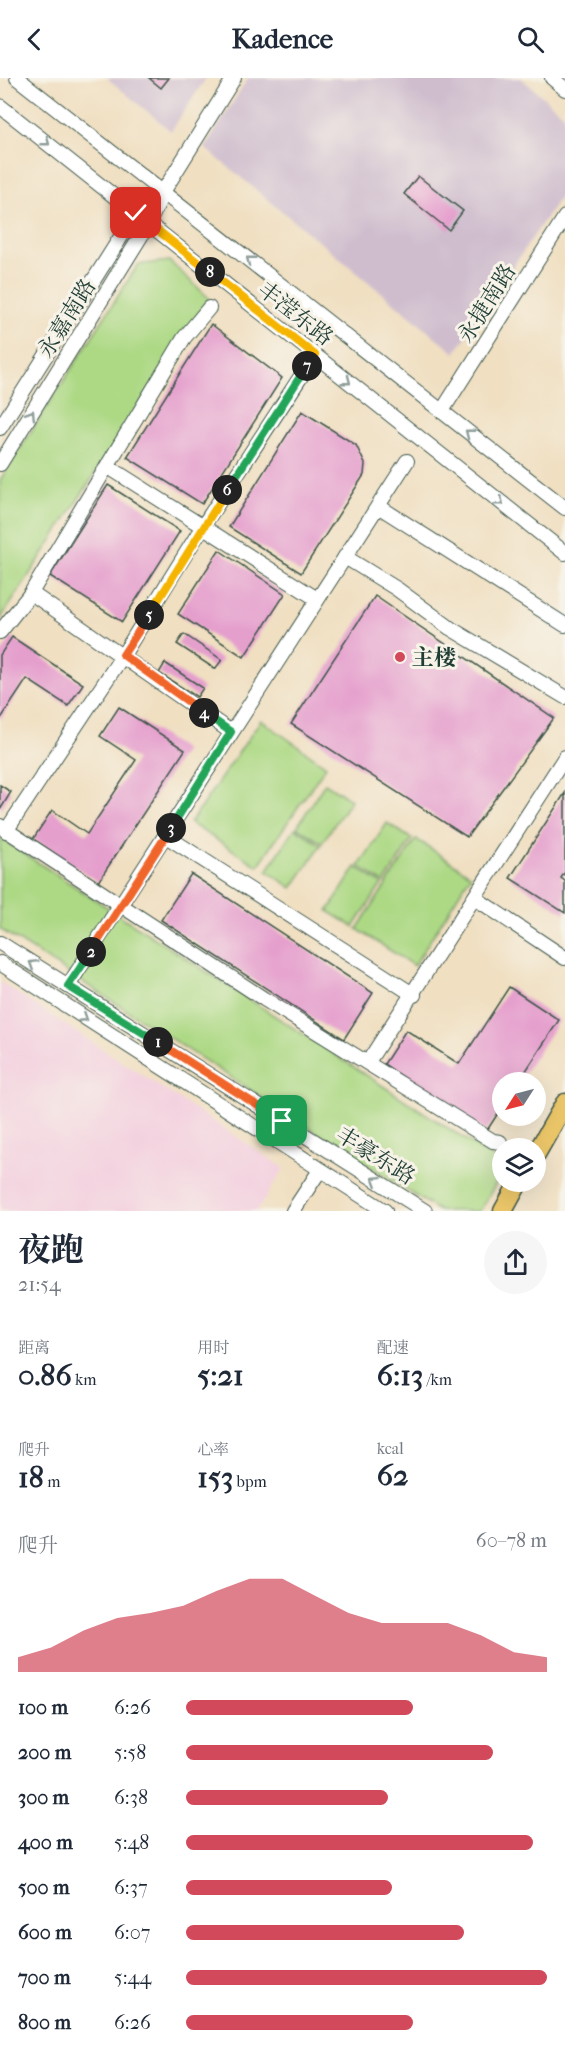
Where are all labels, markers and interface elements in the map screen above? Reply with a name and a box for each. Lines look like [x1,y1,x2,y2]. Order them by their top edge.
icon: back [18,23,51,56]
text: Kadence [232,23,333,55]
icon: search [514,23,547,56]
one-way arrow [39,135,50,146]
pin [110,187,161,238]
icon: check [119,196,152,229]
pin: 8 [195,257,225,287]
one-way arrow [246,257,257,268]
street label: 永捷南路 [453,259,521,348]
text: 8 [206,262,214,281]
street label: 永嘉南路 [33,274,101,363]
street label: 丰滢东路 [253,276,338,351]
pin: 7 [292,351,322,381]
text: 7 [303,356,311,375]
one-way arrow [340,373,351,384]
one-way arrow [23,410,35,420]
one-way arrow [465,429,476,440]
pin: 6 [212,475,242,505]
text: 6 [223,480,231,499]
one-way arrow [493,494,504,505]
pin: 5 [134,600,164,630]
text: 5 [146,605,152,624]
place label: 主楼 [412,645,456,671]
marker: 主楼 [393,650,407,664]
pin: 4 [189,698,219,728]
text: 4 [199,703,209,722]
pin: 3 [156,813,186,843]
text: 3 [168,818,174,837]
pin: 2 [76,937,106,967]
text: 2 [87,942,95,961]
one-way arrow [29,960,40,971]
one-way arrow [78,1010,89,1021]
pin: 1 [143,1027,173,1057]
text: 1 [155,1032,161,1051]
north arrow [492,1072,546,1126]
map controls [492,1072,546,1192]
pin [256,1095,307,1146]
icon: arrive [265,1104,298,1137]
street label: 丰豪东路 [331,1122,420,1190]
button: layers [492,1138,546,1192]
one-way arrow [372,1175,382,1187]
text: 夜跑 [18,1231,84,1270]
button: share [484,1231,547,1294]
text: 21:54 [18,1273,61,1296]
text: 距离 [18,1338,50,1357]
text: 用时 [197,1338,229,1357]
text: 配速 [377,1338,409,1357]
text: 0.86 [18,1358,72,1393]
text: 5:21 [197,1358,244,1393]
text: 6:13 [377,1358,423,1393]
text: km [72,1370,97,1389]
text: /km [423,1370,452,1389]
text: kcal [377,1439,404,1458]
text: 爬升 [18,1440,50,1459]
text: 心率 [197,1440,229,1459]
text: 62 [377,1458,408,1493]
text: 18 [18,1460,44,1495]
text: 153 [197,1460,233,1495]
text: m [44,1472,61,1491]
text: bpm [233,1472,267,1491]
text: 60–78 m [476,1529,547,1552]
text: 爬升 [18,1534,58,1557]
text: 100 m [18,1696,68,1719]
text: 6:26 [114,1696,151,1719]
text: 200 m [18,1741,71,1764]
text: 5:58 [114,1741,146,1764]
text: 300 m [18,1786,69,1809]
text: 6:38 [114,1786,148,1809]
text: 400 m [18,1831,73,1854]
text: 5:48 [114,1831,149,1854]
text: 500 m [18,1876,70,1899]
text: 6:37 [114,1876,148,1899]
text: 600 m [18,1921,72,1944]
text: 6:07 [114,1921,150,1944]
text: 700 m [18,1966,71,1989]
text: 5:44 [114,1966,151,1989]
text: 800 m [18,2011,71,2034]
text: 6:26 [114,2011,151,2034]

